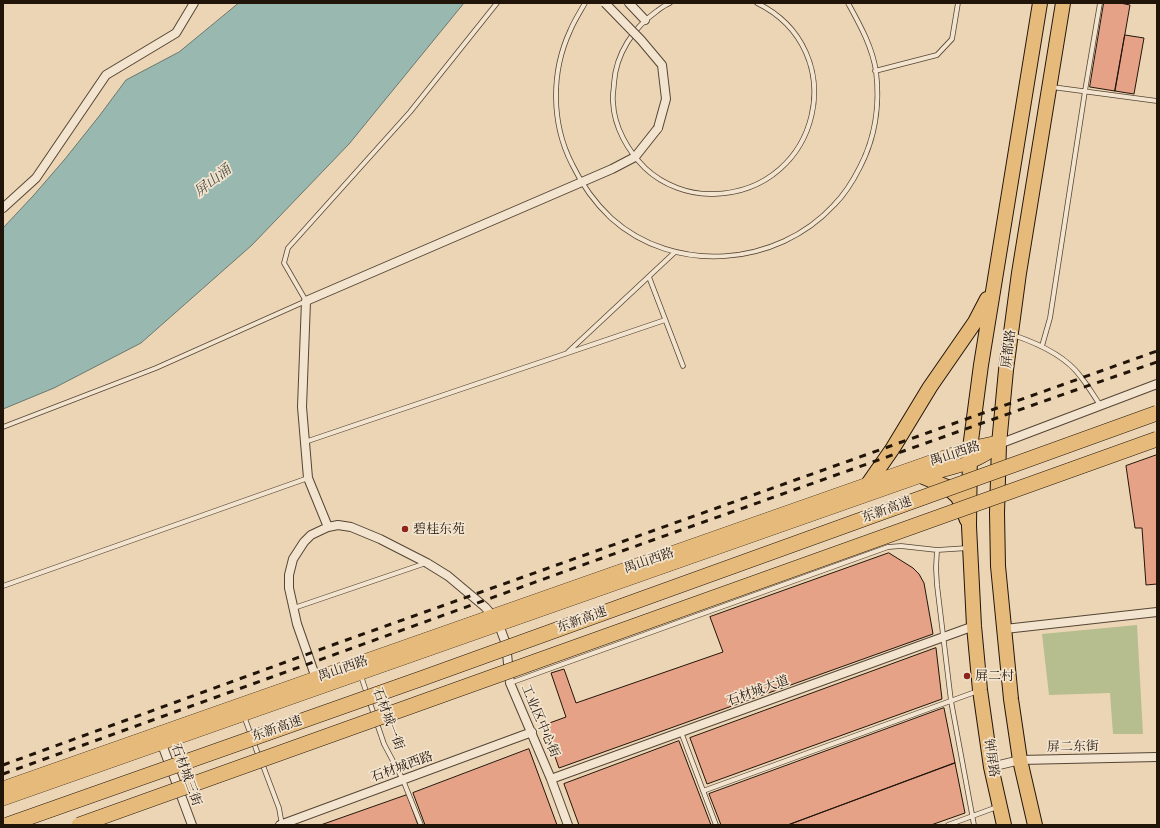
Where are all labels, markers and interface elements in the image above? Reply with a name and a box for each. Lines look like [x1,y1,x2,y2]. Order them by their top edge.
water label: 屏山涌 [191,161,235,201]
street label: 屏都路 [999,329,1019,369]
street label: 禺山西路 [928,439,982,469]
street label: 东新高速 [860,494,914,526]
place label: 碧桂东苑 [413,521,465,537]
marker: 碧桂东苑 [400,524,410,534]
street label: 禺山西路 [622,545,676,577]
street label: 东新高速 [555,604,609,636]
street label: 禺山西路 [316,653,370,685]
place label: 屏二村 [975,668,1014,684]
marker: 屏二村 [962,671,972,681]
street label: 石材城大道 [725,673,791,709]
street label: 工业区中心街 [518,682,562,760]
street label: 石材城一街 [369,686,407,752]
street label: 东新高速 [250,713,304,745]
street label: 钟屏路 [980,738,1002,778]
street label: 屏二东街 [1047,739,1099,755]
street label: 石材城三街 [168,742,204,808]
street label: 石材城西路 [369,749,435,785]

